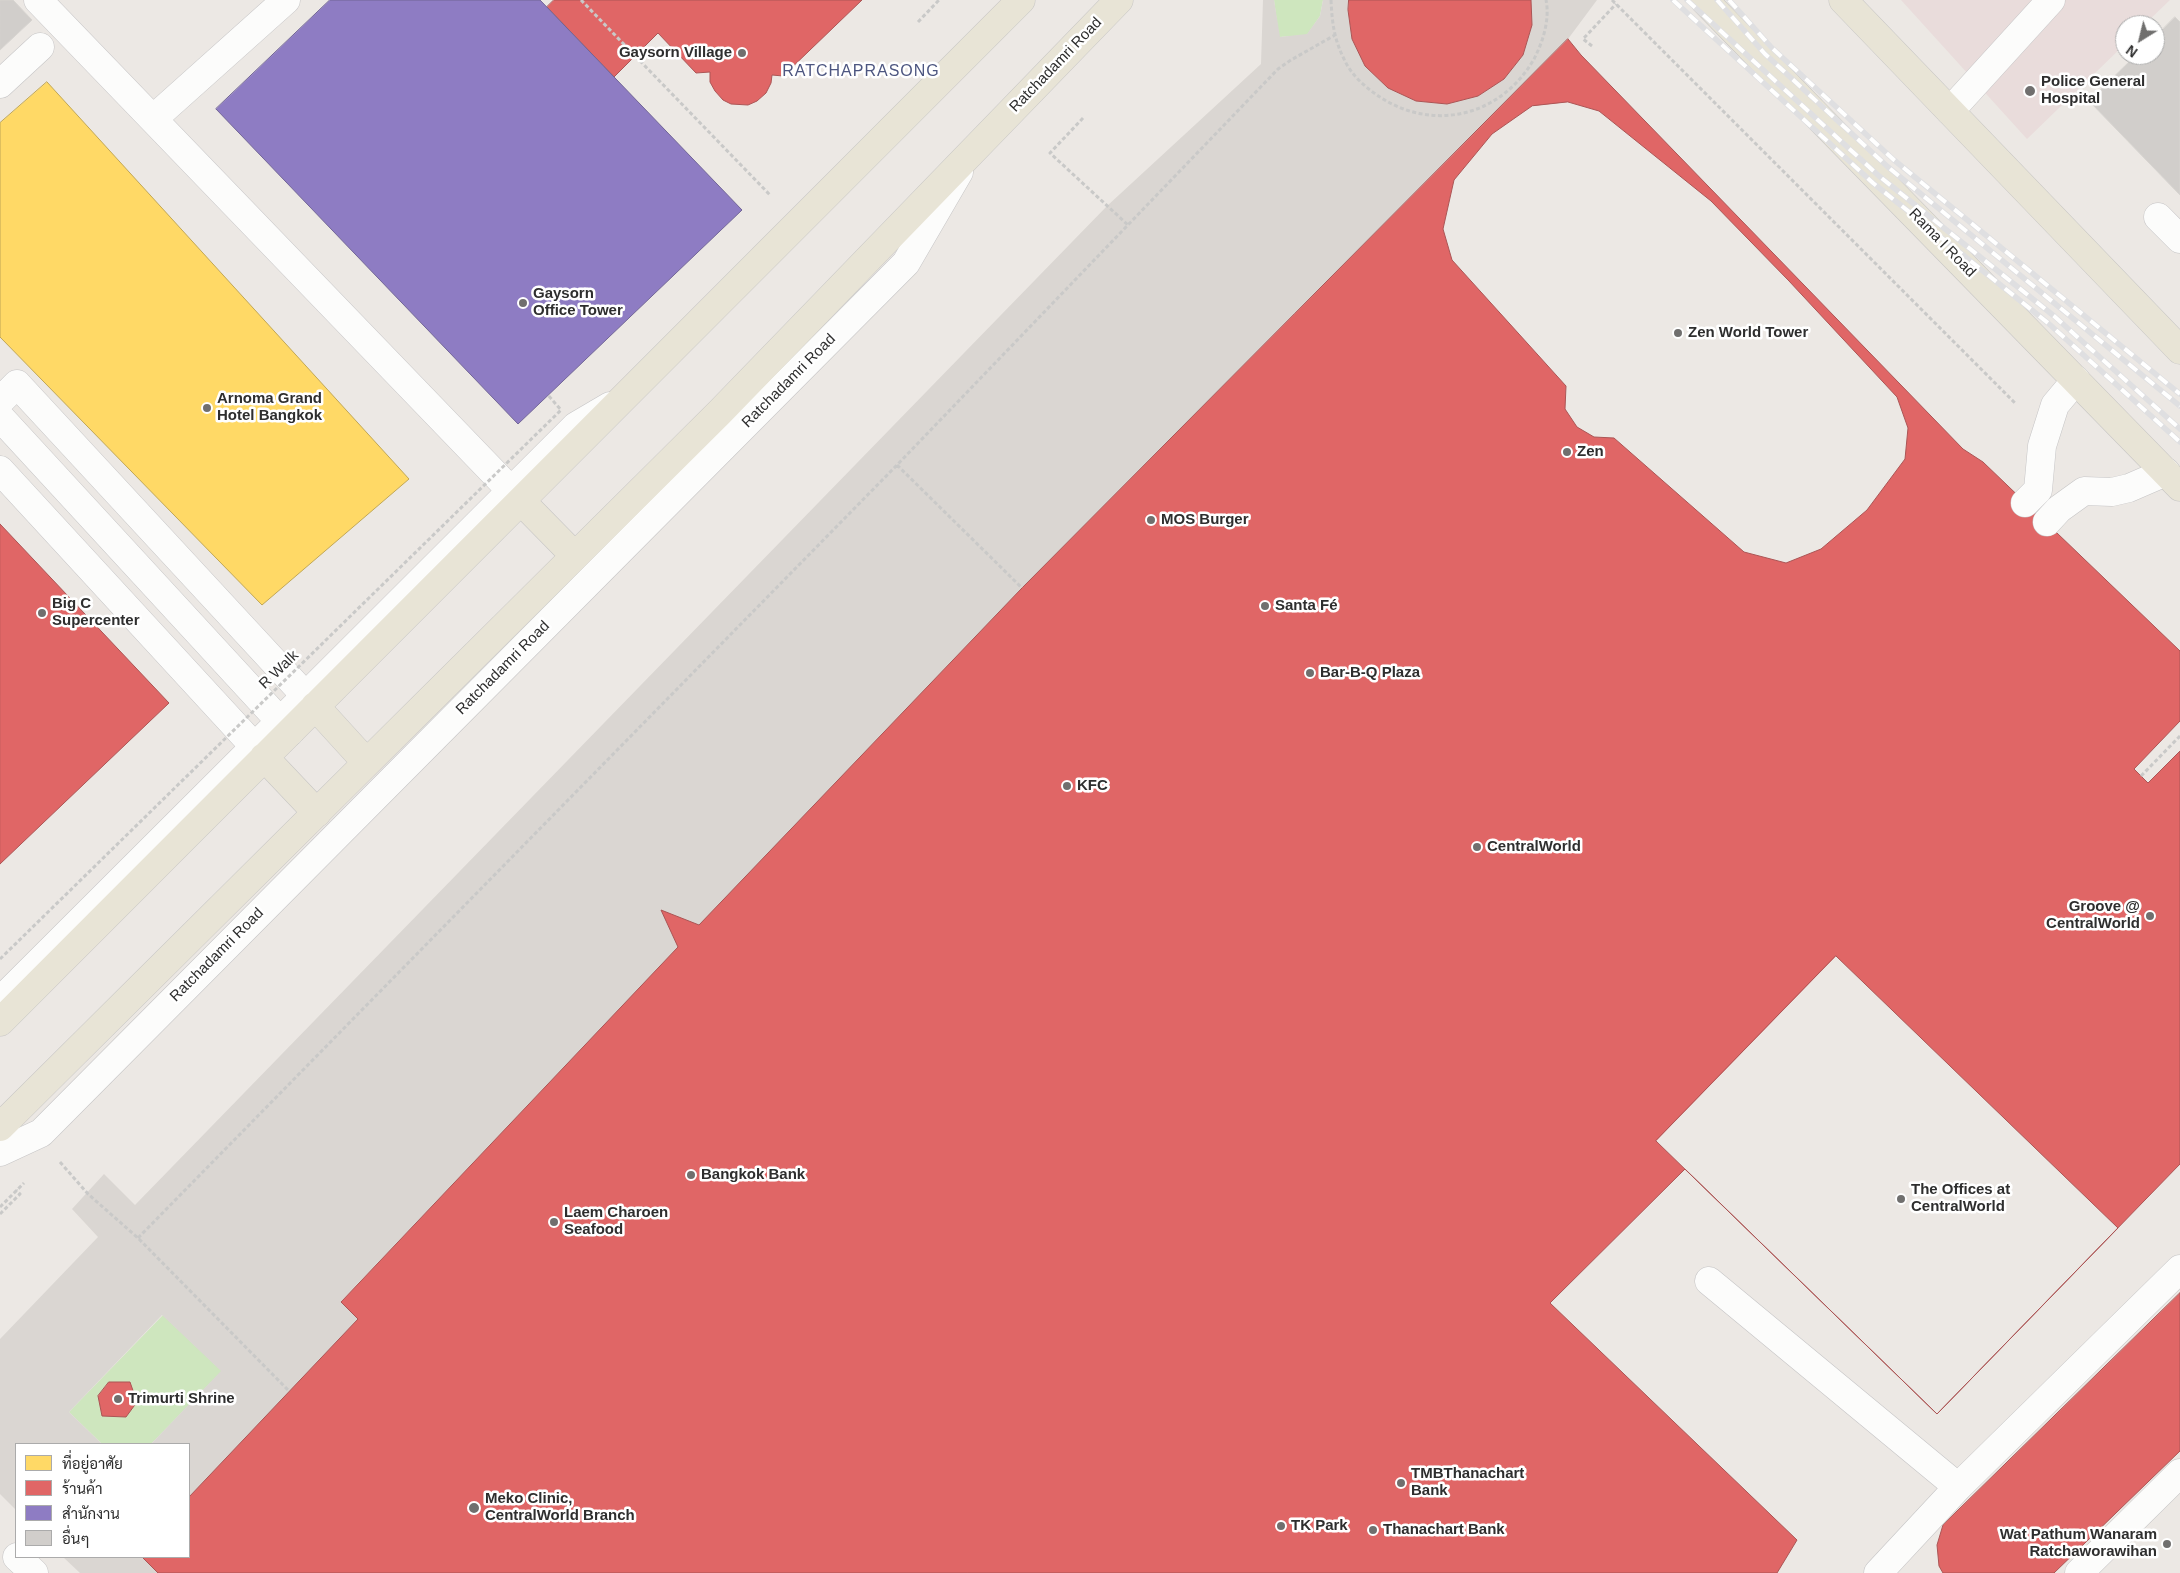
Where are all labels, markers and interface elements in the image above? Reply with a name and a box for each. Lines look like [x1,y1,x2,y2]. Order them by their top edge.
street label: Ratchadamri Road [1006,14,1106,116]
north arrow [2115,15,2165,65]
text: N [2123,42,2141,61]
place label: Gaysorn Village [619,44,732,62]
marker: Gaysorn Village [736,47,748,59]
district label: RATCHAPRASONG [781,62,941,82]
place label: Police General Hospital [2041,73,2145,108]
marker: Police General Hospital [2023,84,2037,98]
street label: Rama I Road [1905,205,1979,281]
place label: Gaysorn Office Tower [533,285,623,320]
marker: Gaysorn Office Tower [517,297,529,309]
place label: Zen World Tower [1688,324,1808,342]
marker: Zen World Tower [1672,327,1684,339]
street label: Ratchadamri Road [738,330,840,432]
place label: Arnoma Grand Hotel Bangkok [217,390,322,425]
marker: Arnoma Grand Hotel Bangkok [201,402,213,414]
place label: Zen [1577,443,1604,461]
marker: Zen [1561,446,1573,458]
place label: MOS Burger [1161,511,1249,529]
marker: MOS Burger [1145,514,1157,526]
place label: Big C Supercenter [52,595,140,630]
place label: Santa Fé [1275,597,1338,615]
marker: Santa Fé [1259,600,1271,612]
marker: Big C Supercenter [36,607,48,619]
street label: Ratchadamri Road [452,617,554,719]
street label: R Walk [256,647,302,693]
place label: Bar-B-Q Plaza [1320,664,1420,682]
marker: Bar-B-Q Plaza [1304,667,1316,679]
place label: KFC [1077,777,1108,795]
marker: KFC [1061,780,1073,792]
place label: CentralWorld [1487,838,1581,856]
marker: CentralWorld [1471,841,1483,853]
place label: Groove @ CentralWorld [2046,898,2140,933]
street label: Ratchadamri Road [166,904,268,1006]
marker: Groove @ CentralWorld [2144,910,2156,922]
place label: Bangkok Bank [701,1166,805,1184]
marker: Bangkok Bank [685,1169,697,1181]
place label: The Offices at CentralWorld [1911,1181,2010,1216]
marker: The Offices at CentralWorld [1895,1193,1907,1205]
place label: Laem Charoen Seafood [564,1204,668,1239]
marker: Laem Charoen Seafood [548,1216,560,1228]
place label: Trimurti Shrine [128,1390,235,1408]
marker: Trimurti Shrine [112,1393,124,1405]
legend [15,1443,190,1558]
text: ที่อยู่อาศัย [62,1455,123,1472]
place label: TMBThanachart Bank [1411,1465,1524,1500]
marker: TMBThanachart Bank [1395,1477,1407,1489]
text: ร้านค้า [62,1480,102,1497]
place label: Meko Clinic, CentralWorld Branch [485,1490,635,1525]
marker: Meko Clinic, CentralWorld Branch [467,1501,481,1515]
text: สำนักงาน [62,1505,120,1522]
place label: TK Park [1291,1517,1348,1535]
marker: TK Park [1275,1520,1287,1532]
place label: Thanachart Bank [1383,1521,1505,1539]
marker: Thanachart Bank [1367,1524,1379,1536]
place label: Wat Pathum Wanaram Ratchaworawihan [2000,1526,2157,1561]
text: อื่นๆ [62,1530,90,1547]
marker: Wat Pathum Wanaram Ratchaworawihan [2161,1538,2173,1550]

